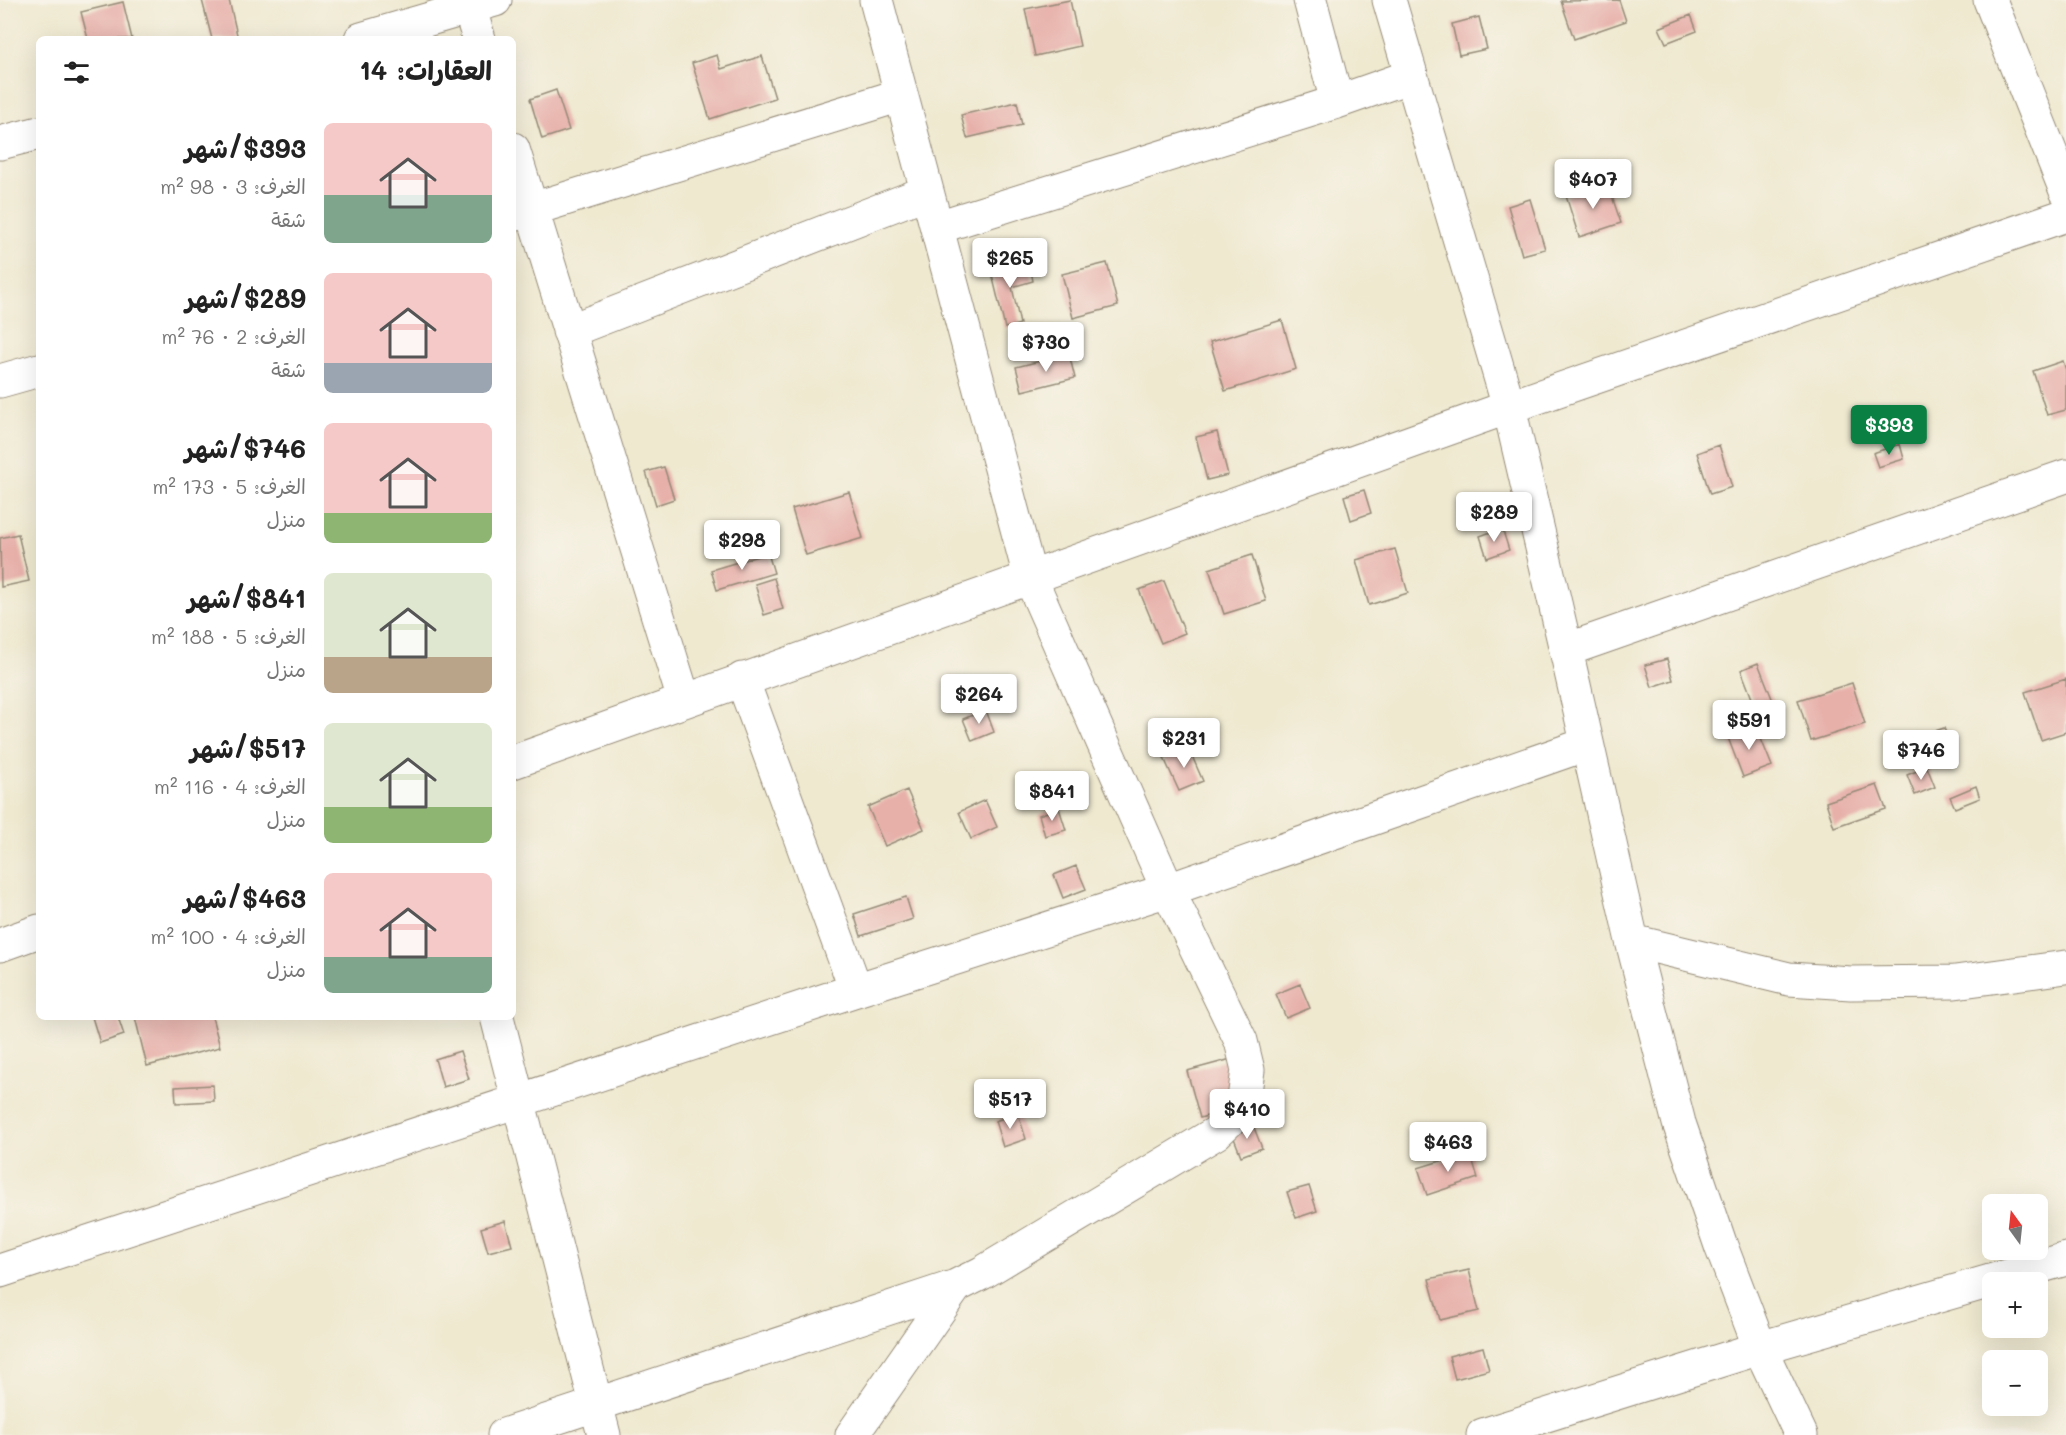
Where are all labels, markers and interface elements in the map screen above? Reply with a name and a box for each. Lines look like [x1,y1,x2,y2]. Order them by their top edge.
text: العقارات: 14 [359,53,492,87]
icon: filters [60,56,93,89]
text: $393/شهر [185,131,306,165]
icon: home [372,147,444,219]
pin: $407 [1557,159,1629,210]
text: $407 [1568,165,1618,191]
text: الغرف: 3 · 98 m² [160,173,306,199]
text: شقة [271,206,306,232]
pin: $265 [974,238,1046,289]
text: $265 [986,244,1034,270]
text: $289/شهر [185,281,306,315]
icon: home [372,297,444,369]
pin: $730 [1010,322,1082,373]
text: الغرف: 2 · 76 m² [161,323,306,349]
text: $730 [1022,328,1070,354]
text: شقة [271,356,306,382]
pin: $393 [1853,405,1925,456]
text: $393 [1865,411,1913,437]
text: $746/شهر [185,431,306,465]
icon: home [372,447,444,519]
text: الغرف: 5 · 173 m² [152,473,306,499]
pin: $289 [1458,492,1530,543]
text: $289 [1470,498,1518,524]
text: منزل [267,506,306,532]
pin: $298 [706,520,778,571]
text: $298 [718,526,766,552]
text: $841/شهر [187,581,306,615]
icon: home [372,597,444,669]
text: الغرف: 5 · 188 m² [151,623,306,649]
text: منزل [267,656,306,682]
pin: $264 [943,674,1015,725]
text: $264 [955,680,1003,706]
pin: $591 [1713,700,1785,751]
text: $591 [1727,706,1771,732]
pin: $231 [1148,718,1220,769]
text: $231 [1162,724,1206,750]
pin: $746 [1885,730,1957,781]
text: $517/شهر [190,731,306,765]
text: $746 [1897,736,1945,762]
icon: home [372,747,444,819]
pin: $841 [1016,771,1088,822]
text: الغرف: 4 · 116 m² [154,773,306,799]
text: $841 [1029,777,1075,803]
text: منزل [267,806,306,832]
text: $463/شهر [184,881,306,915]
icon: home [372,897,444,969]
text: الغرف: 4 · 100 m² [150,923,306,949]
text: منزل [267,956,306,982]
pin: $517 [974,1079,1046,1130]
text: $517 [988,1085,1032,1111]
pin: $410 [1211,1089,1283,1140]
text: $410 [1224,1095,1270,1121]
pin: $463 [1412,1122,1484,1173]
text: $463 [1423,1128,1473,1154]
north arrow [1982,1194,2048,1260]
map controls [1982,1194,2048,1416]
button: + [1982,1272,2048,1338]
button: − [1982,1350,2048,1416]

